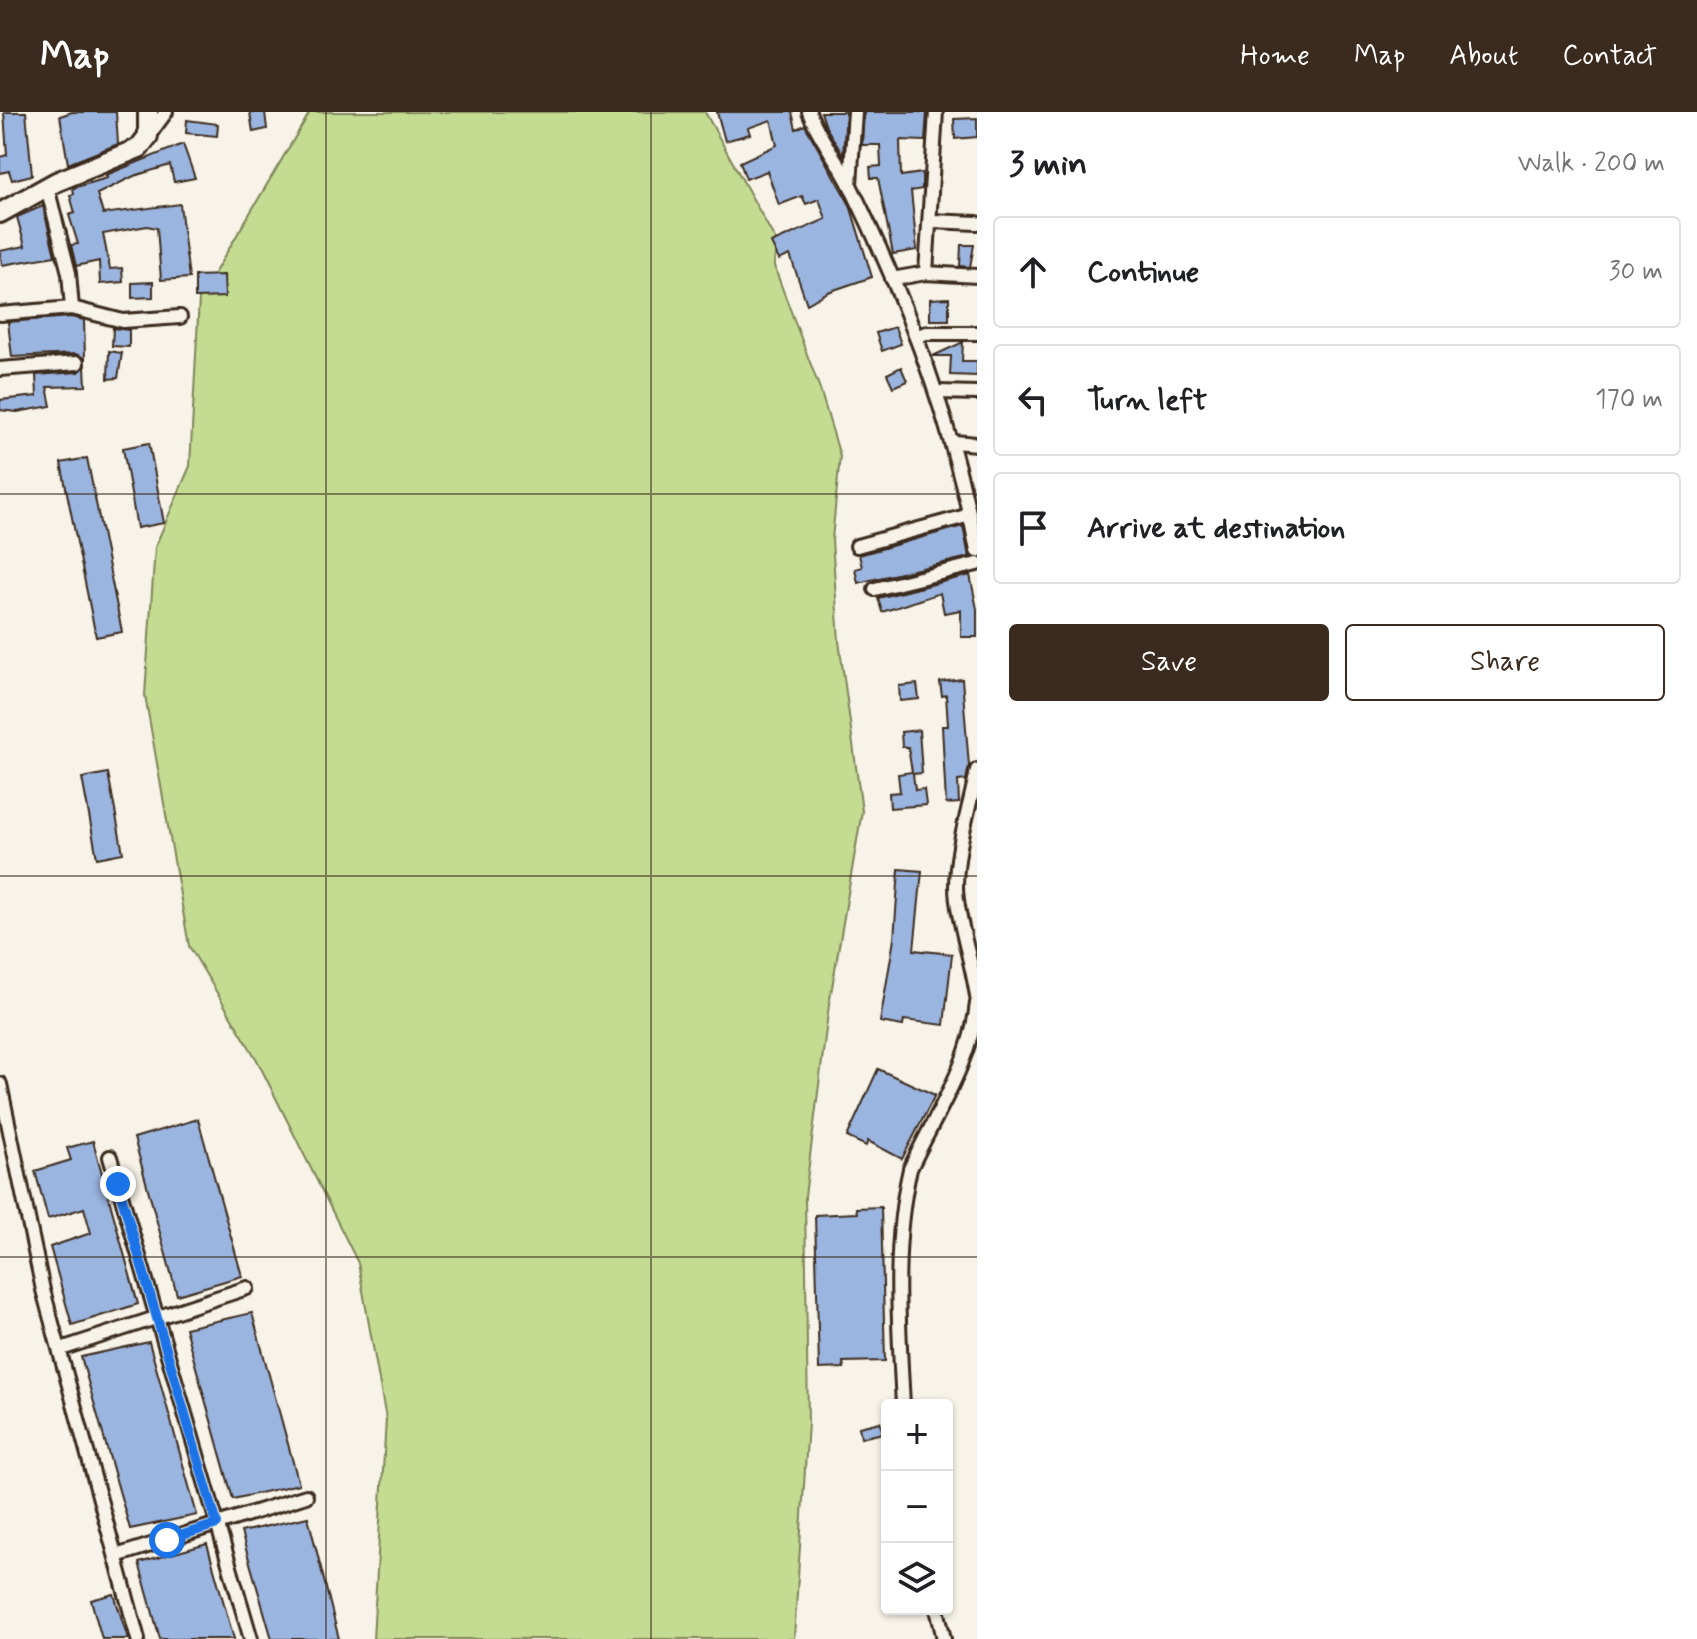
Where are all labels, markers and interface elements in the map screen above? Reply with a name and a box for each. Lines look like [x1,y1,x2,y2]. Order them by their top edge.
text: Map [40,32,110,81]
text: Home [1240,38,1310,75]
text: Map [1354,38,1405,75]
text: About [1449,38,1518,75]
text: Contact [1562,38,1657,75]
text: 3 min [1009,142,1087,187]
text: Walk · 200 m [1518,147,1665,181]
icon: ahead [1011,250,1055,294]
text: Continue [1087,253,1199,292]
text: 30 m [1609,255,1663,289]
icon: left [1011,378,1055,422]
text: Turn left [1087,381,1207,420]
text: 170 m [1595,383,1663,417]
icon: arrive [1011,506,1055,550]
text: Arrive at destination [1087,509,1345,548]
button: Save [1009,624,1329,701]
button: Share [1345,624,1665,701]
route end [100,1166,136,1202]
map controls [881,1399,953,1615]
button: + [881,1399,953,1471]
button: − [881,1471,953,1543]
route start [149,1522,185,1558]
button: layers [881,1543,953,1615]

